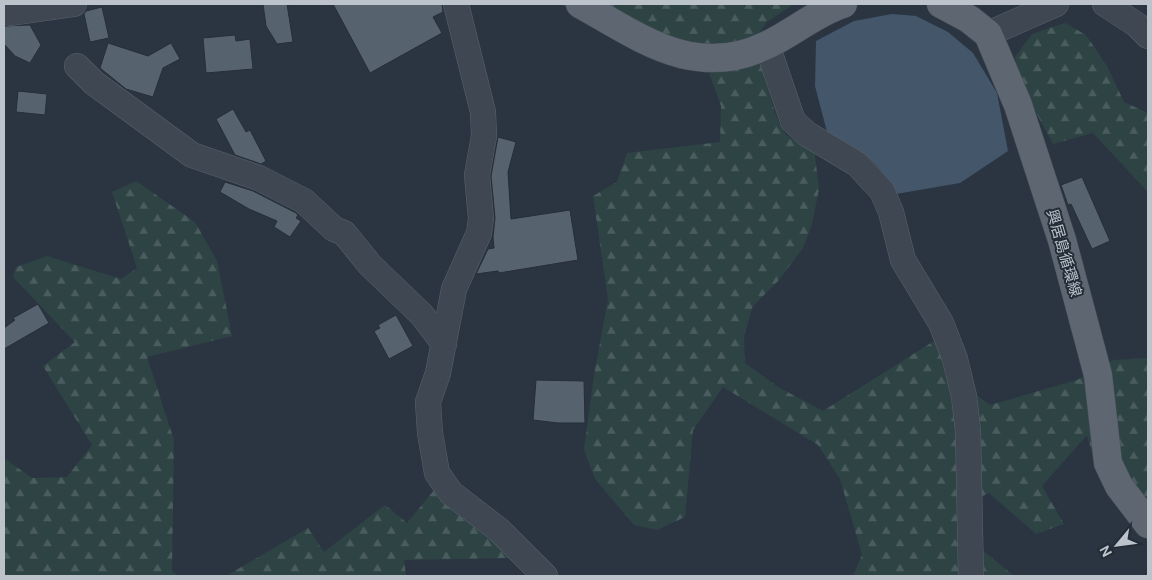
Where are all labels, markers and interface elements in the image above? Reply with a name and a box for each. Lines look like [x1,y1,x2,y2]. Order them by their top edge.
street label: 興居島循環線 [1042,207,1086,299]
north arrow [1092,520,1142,570]
text: N [1095,542,1116,560]

